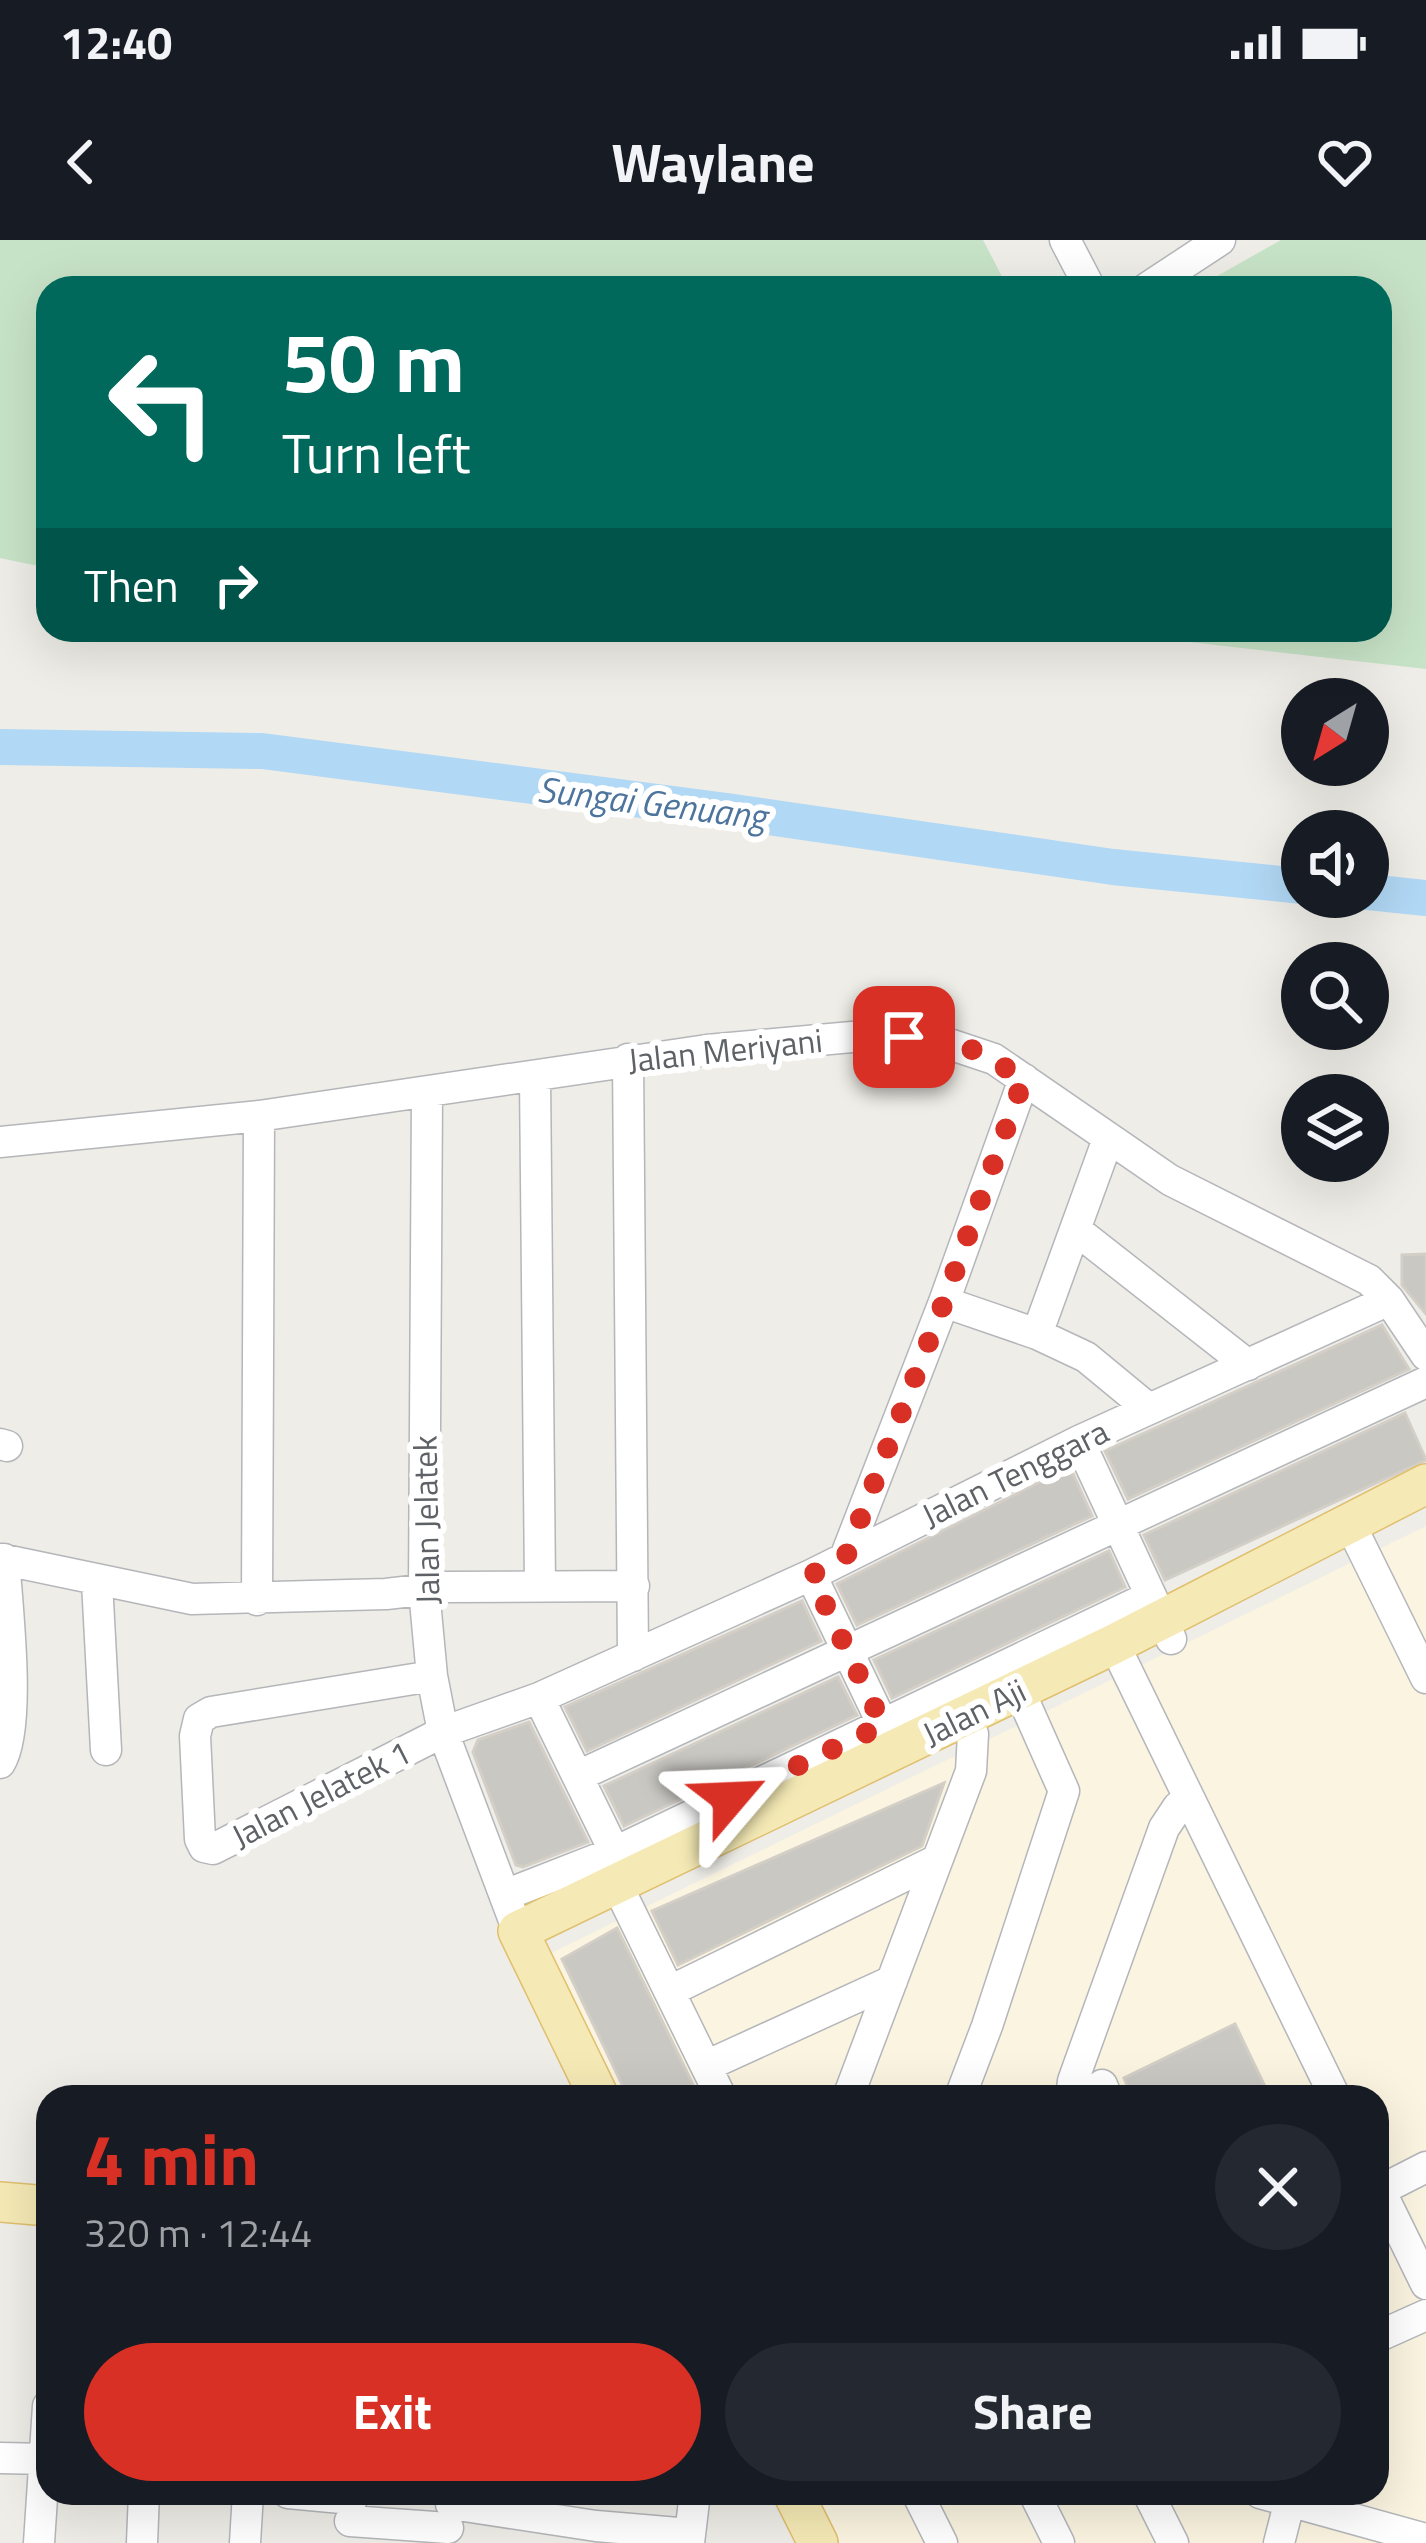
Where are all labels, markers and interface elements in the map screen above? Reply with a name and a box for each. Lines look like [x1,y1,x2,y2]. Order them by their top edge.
text: 12:40 [60,8,172,76]
text: Waylane [611,121,815,203]
icon: back [48,129,114,195]
icon: heart [1312,129,1378,195]
text: 50 m [282,297,465,425]
icon: left [84,324,240,480]
text: Turn left [282,412,471,494]
text: Then [84,551,179,619]
icon: right [203,552,269,618]
north arrow [1281,678,1389,786]
map controls [1281,678,1389,1182]
water label: Sungai Genuang [535,761,774,844]
button: sound [1281,810,1389,918]
button: search [1281,942,1389,1050]
pin [853,986,955,1088]
icon: arrive [871,1004,937,1070]
street label: Jalan Meriyani [625,1015,825,1085]
button: layers [1281,1074,1389,1182]
street label: Jalan Tenggara [913,1406,1117,1540]
street label: Jalan Jelatek [400,1435,452,1605]
street label: Jalan Aji [914,1666,1034,1758]
street label: Jalan Jelatek 1 [223,1727,419,1861]
position arrow [667,1735,793,1861]
text: 4 min [84,2103,259,2213]
button: close [1215,2124,1341,2250]
text: 320 m · 12:44 [84,2203,312,2262]
button: Exit [84,2343,701,2481]
button: Share [725,2343,1341,2481]

